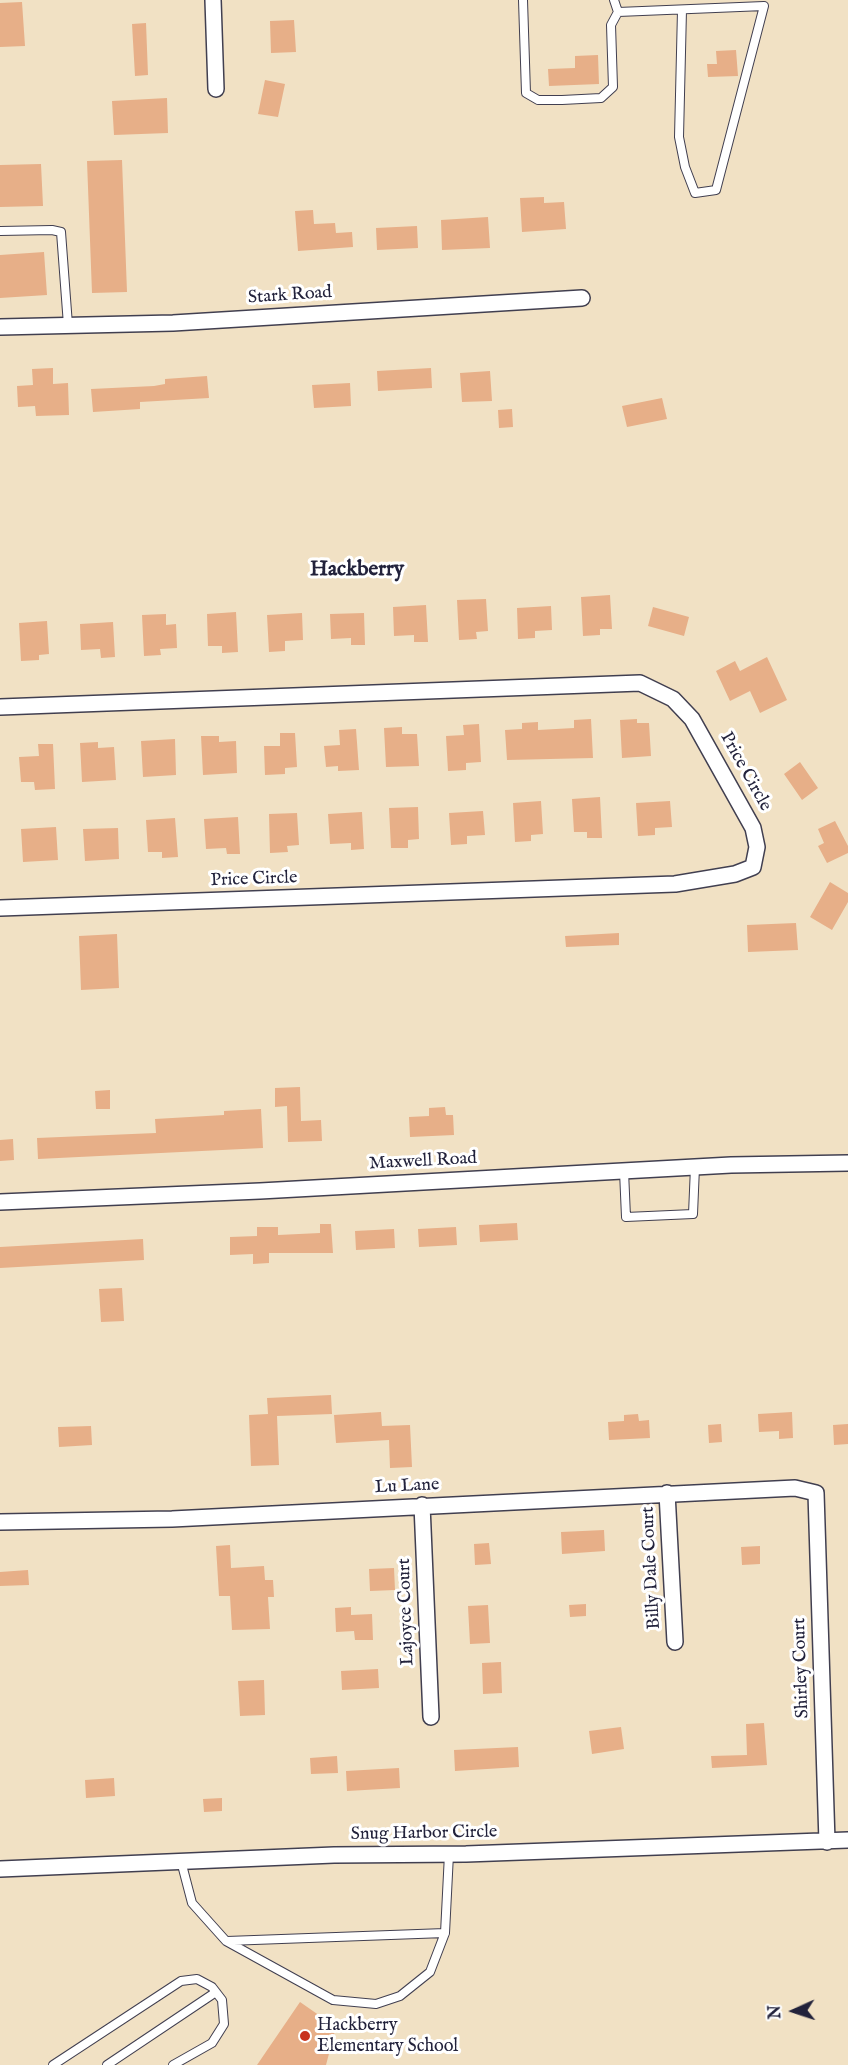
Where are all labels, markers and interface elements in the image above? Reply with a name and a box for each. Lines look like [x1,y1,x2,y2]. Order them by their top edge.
street label: Stark Road [247,282,333,310]
district label: Hackberry [310,558,404,584]
street label: Price Circle [715,729,775,815]
street label: Price Circle [210,868,298,892]
street label: Maxwell Road [369,1148,477,1176]
street label: Lu Lane [374,1475,440,1499]
street label: Billy Dale Court [638,1506,666,1630]
street label: Lajoyce Court [394,1558,420,1666]
street label: Shirley Court [789,1617,815,1719]
street label: Snug Harbor Circle [351,1822,497,1846]
north arrow [764,1981,824,2041]
text: N [766,2005,786,2019]
place label: Hackberry Elementary School [317,2015,458,2058]
marker: Hackberry Elementary School [298,2029,312,2043]

